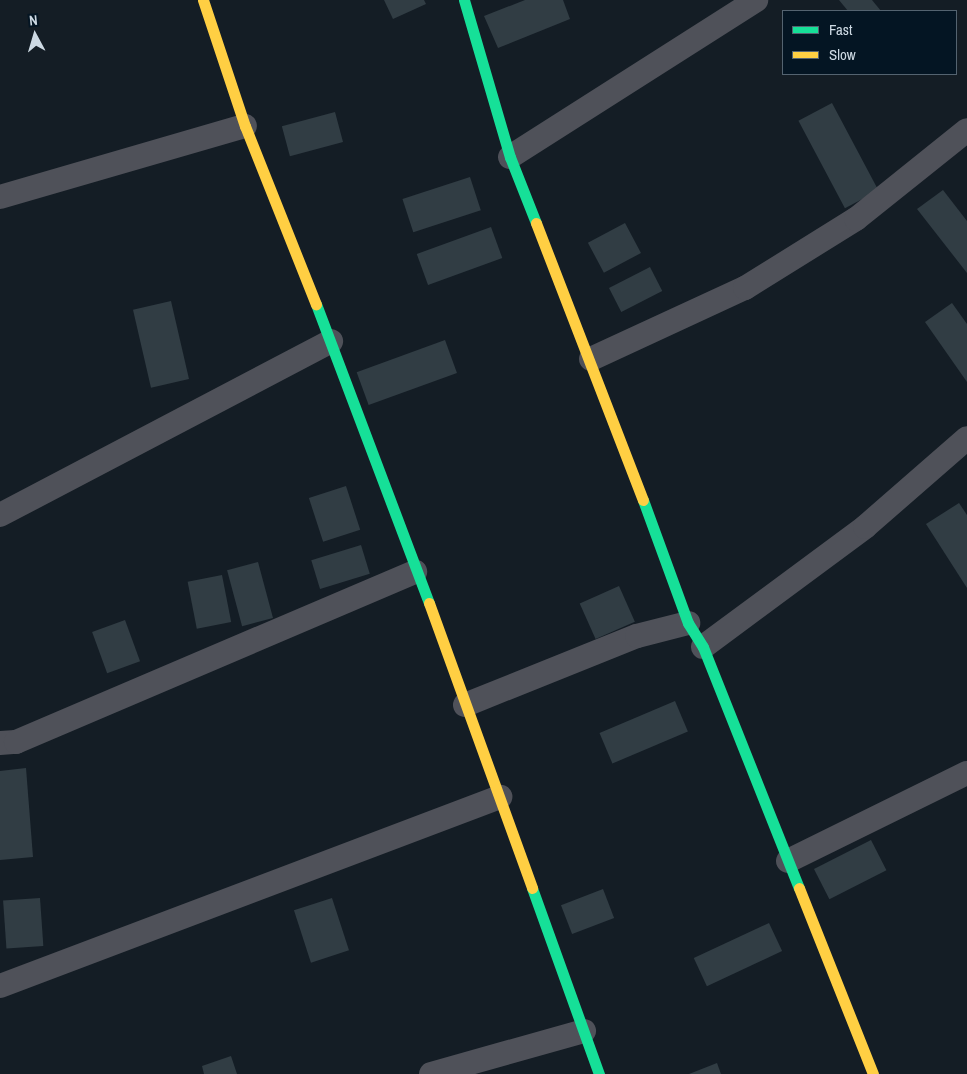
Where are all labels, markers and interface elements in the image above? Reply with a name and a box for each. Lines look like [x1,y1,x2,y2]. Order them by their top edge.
north arrow [10,10,60,60]
legend [782,10,957,75]
text: N [28,11,38,29]
text: Fast [829,19,852,40]
text: Slow [829,44,856,65]

